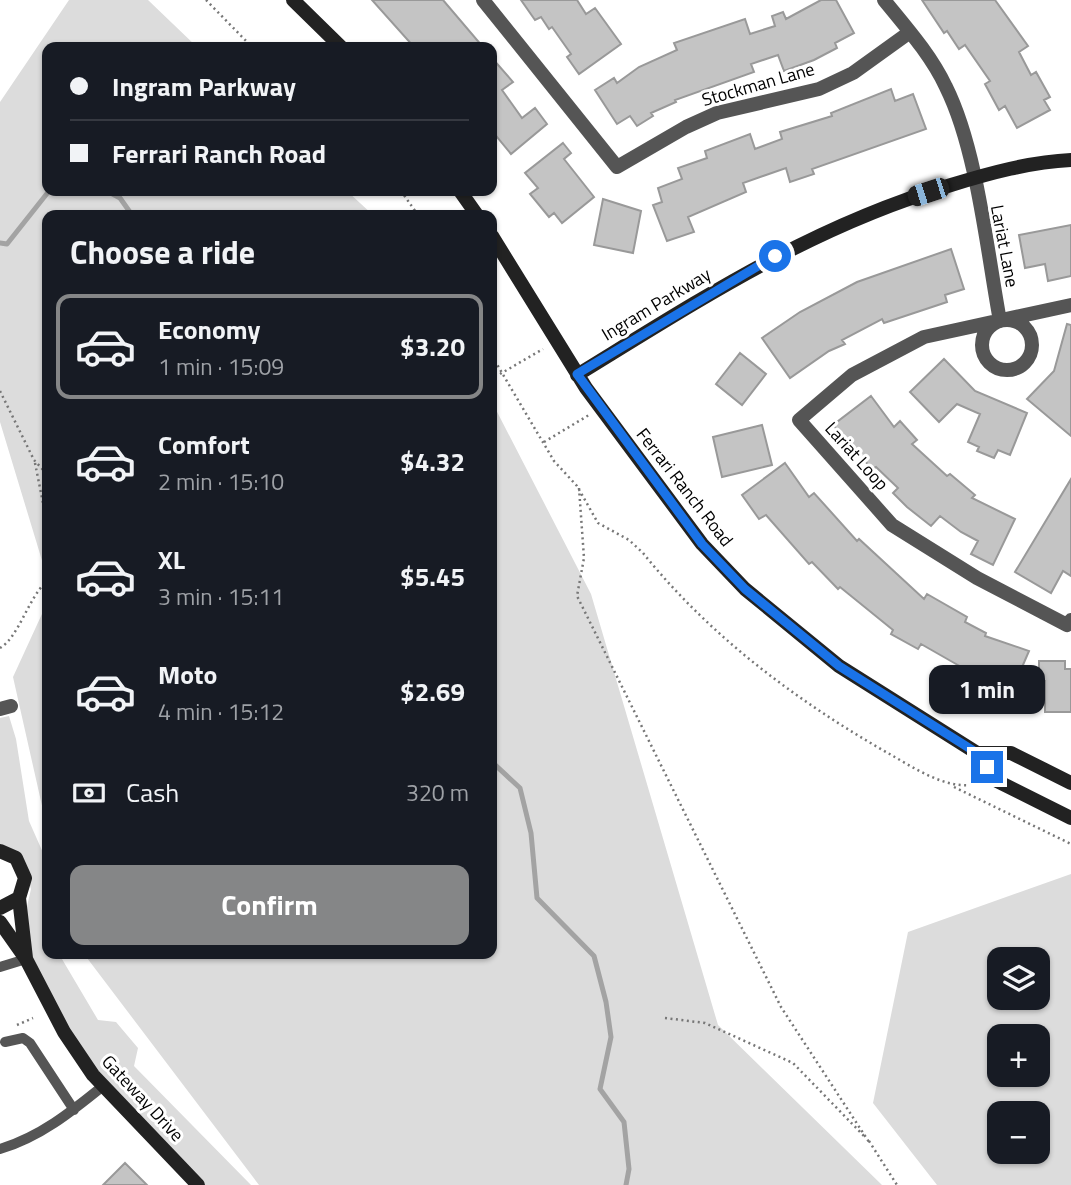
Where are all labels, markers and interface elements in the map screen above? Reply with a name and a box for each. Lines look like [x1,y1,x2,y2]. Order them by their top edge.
street label: Stockman Lane [699,55,817,113]
text: Ingram Parkway [112,67,296,106]
text: Ferrari Ranch Road [112,134,326,173]
car [905,176,952,208]
street label: Lariat Lane [984,202,1026,290]
text: Choose a ride [70,228,255,276]
route start [759,240,791,272]
street label: Ingram Parkway [596,261,716,347]
text: Economy [158,310,260,349]
icon: car [74,315,137,378]
text: $3.20 [400,327,465,366]
text: 1 min · 15:09 [158,349,284,384]
street label: Lariat Loop [819,416,895,496]
street label: Ferrari Ranch Road [630,422,740,552]
text: Comfort [158,425,250,464]
icon: car [74,430,137,493]
text: $4.32 [400,442,465,481]
text: 2 min · 15:10 [158,464,284,499]
text: XL [158,540,185,579]
icon: car [74,545,137,608]
text: $5.45 [400,557,465,596]
text: 3 min · 15:11 [158,579,284,614]
text: Moto [158,655,217,694]
icon: car [74,660,137,723]
callout: 1 min [929,666,1045,714]
text: $2.69 [400,672,465,711]
text: 1 min [959,672,1015,707]
text: 4 min · 15:12 [158,694,284,729]
route end [971,751,1003,783]
text: Cash [126,773,179,812]
icon: cash [70,774,108,812]
text: 320 m [406,775,469,810]
button: Confirm [70,865,469,945]
map controls [987,947,1050,1164]
button: layers [987,947,1050,1010]
button: + [987,1024,1050,1087]
street label: Gateway Drive [96,1049,190,1147]
button: − [987,1101,1050,1164]

